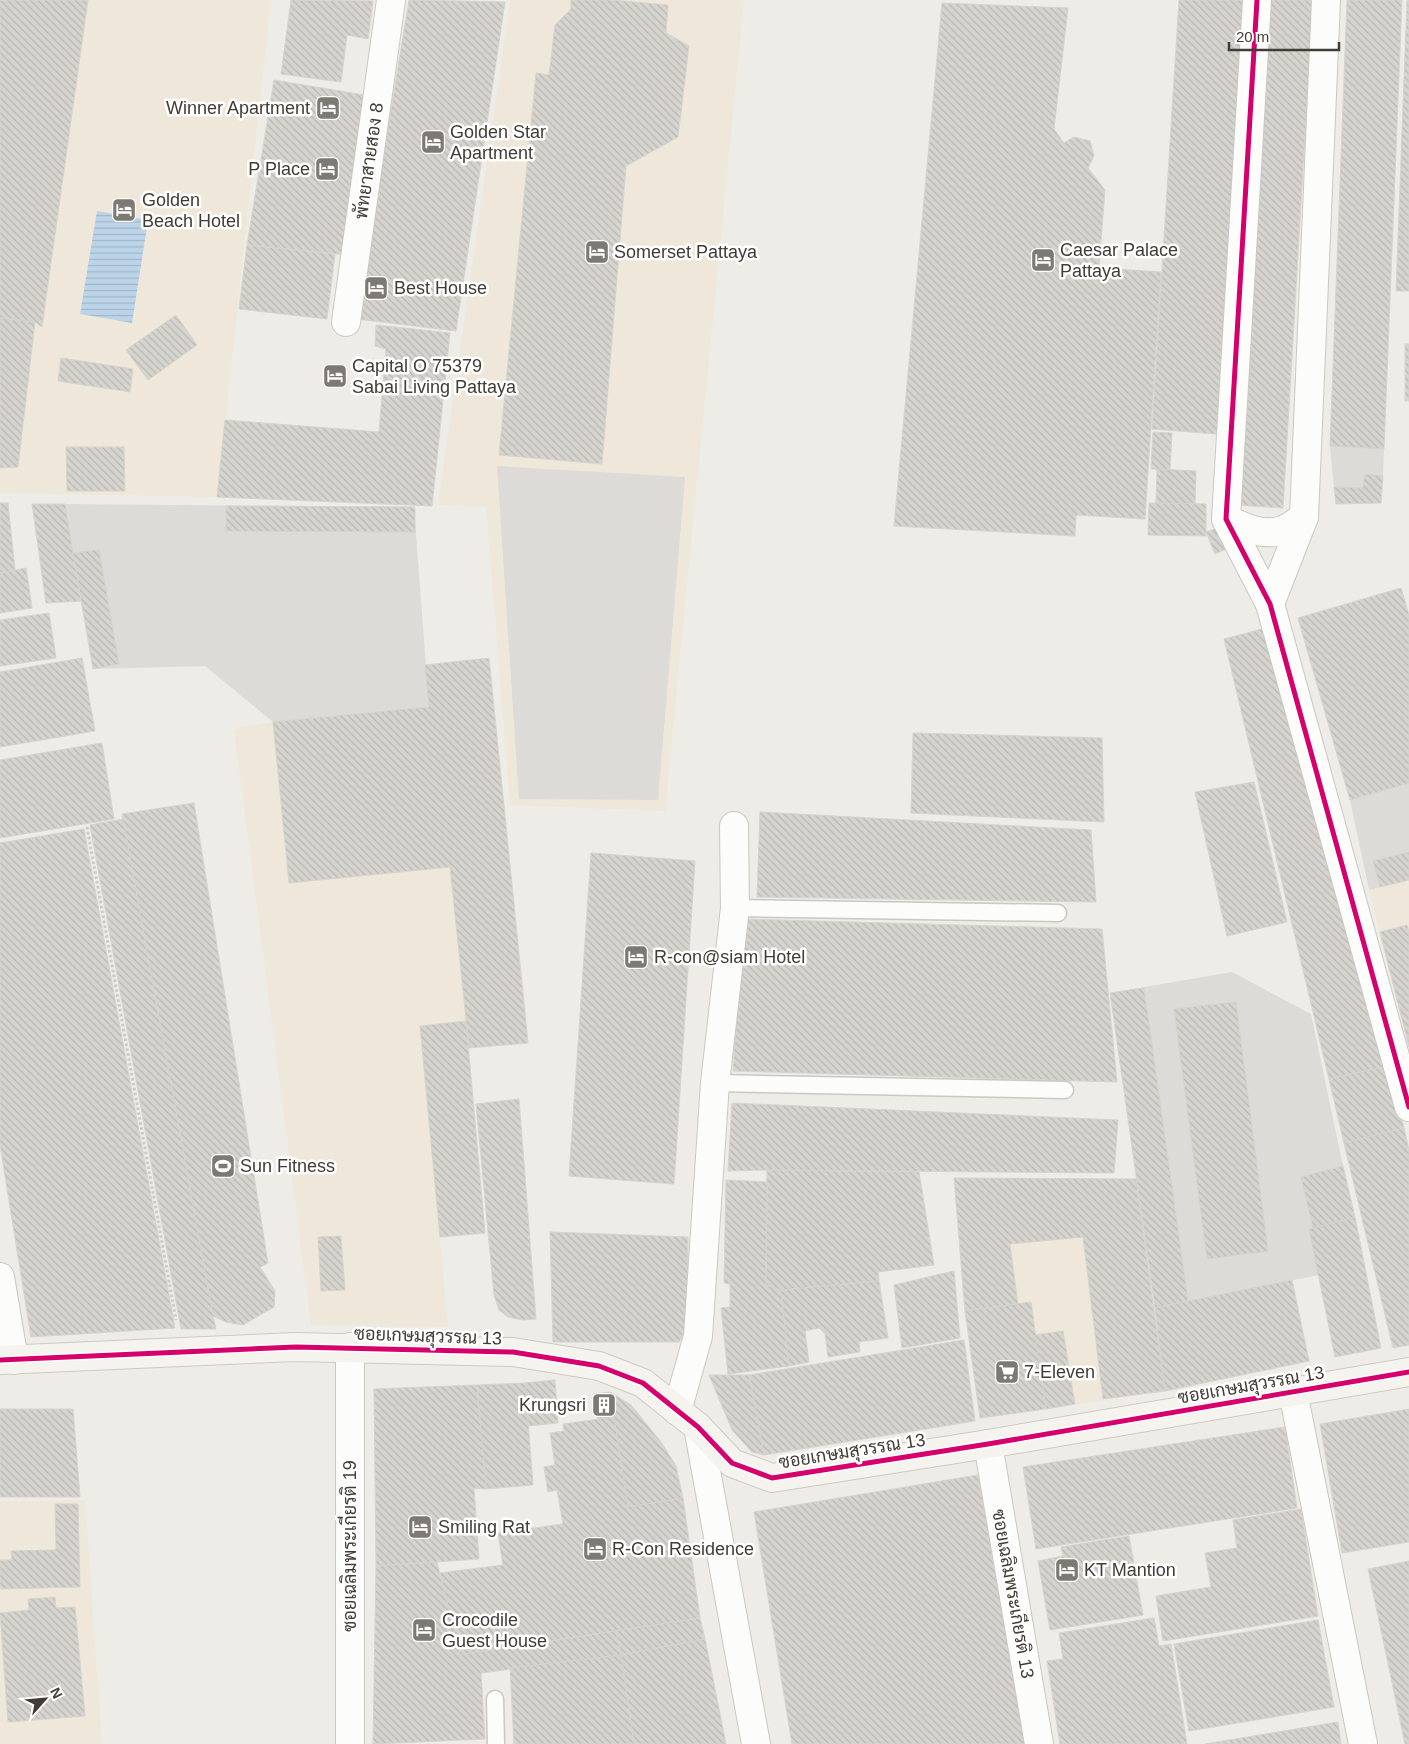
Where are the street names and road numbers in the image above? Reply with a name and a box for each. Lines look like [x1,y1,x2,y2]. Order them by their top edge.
street label: พัทยาสายสอง 8 [350,101,387,221]
street label: ซอยเกษมสุวรรณ 13 [354,1323,502,1351]
street label: ซอยเกษมสุวรรณ 13 [1176,1362,1326,1410]
street label: ซอยเกษมสุวรรณ 13 [777,1430,927,1474]
street label: ซอยเฉลิมพระเกียรติ 19 [337,1460,360,1632]
street label: ซอยเฉลิมพระเกียรติ 13 [988,1507,1041,1680]

